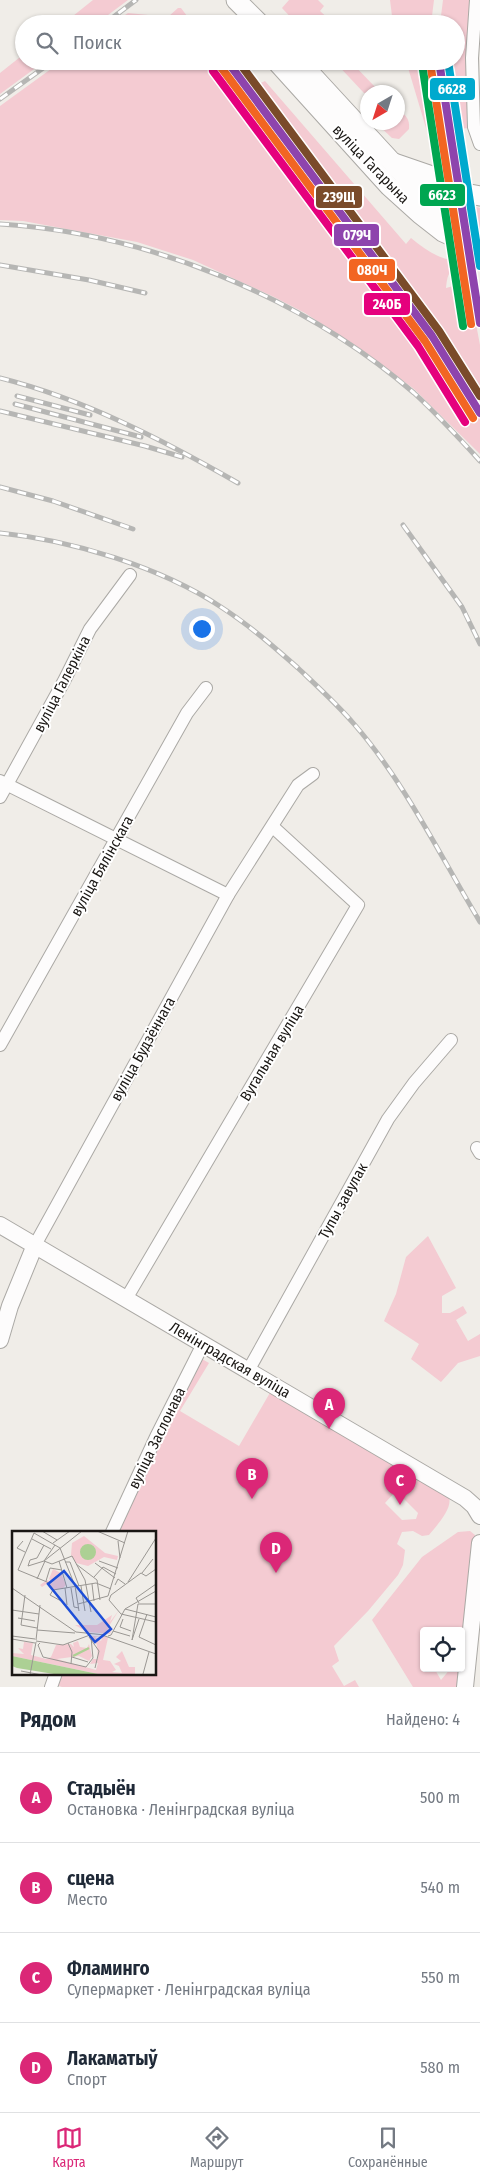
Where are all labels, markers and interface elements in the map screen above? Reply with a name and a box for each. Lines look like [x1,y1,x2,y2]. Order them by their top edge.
search box [15,15,465,70]
icon: search [33,29,61,57]
text: Поиск [73,31,122,54]
line badge: 6628 [429,77,476,101]
text: 6628 [438,81,467,98]
north arrow [360,85,405,130]
street label: вуліца Гагарына [329,121,413,207]
line badge: 6623 [419,183,466,207]
line badge: 239Щ [315,185,363,209]
text: 6623 [428,187,456,204]
text: 239Щ [322,189,355,206]
line badge: 079Ч [333,223,380,247]
text: 079Ч [343,227,371,244]
line badge: 080Ч [348,258,396,282]
text: 080Ч [357,262,387,279]
line badge: 240Б [363,292,411,316]
text: 240Б [372,296,402,313]
your location [189,616,215,642]
street label: вуліца Галеркіна [30,633,94,735]
street label: вуліца Бялінскага [67,813,137,919]
street label: вуліца Будзённага [107,994,179,1104]
street label: Вугальная вуліца [236,1002,308,1104]
street label: Тупы завулак [315,1160,371,1242]
street label: Ленінградская вуліца [166,1318,294,1402]
street label: вуліца Заслонава [125,1384,189,1492]
pin: A [313,1388,345,1429]
pin: B [236,1458,268,1499]
pin: C [384,1464,416,1505]
inset map [12,1531,156,1674]
pin: D [260,1532,292,1573]
map controls [420,1627,465,1672]
button: locate [420,1627,465,1672]
text: Рядом [20,1707,76,1733]
text: Найдено: 4 [386,1710,460,1729]
text: Стадыён [67,1777,136,1800]
text: A [32,1788,40,1807]
text: 500 m [420,1788,460,1807]
text: Остановка · Ленінградская вуліца [67,1800,295,1819]
text: сцена [67,1867,115,1890]
text: B [32,1878,40,1897]
text: 540 m [421,1878,460,1897]
text: Место [67,1890,108,1909]
text: Фламинго [67,1957,150,1980]
text: C [32,1968,40,1987]
text: 550 m [421,1968,460,1987]
text: Супермаркет · Ленінградская вуліца [67,1980,311,1999]
text: Лакаматыў [67,2047,158,2070]
text: D [31,2058,41,2077]
text: 580 m [420,2058,460,2077]
text: Спорт [67,2070,106,2089]
tab: Карта [52,2124,86,2171]
tab: Маршрут [190,2124,244,2171]
tab: Сохранённые [348,2124,428,2171]

